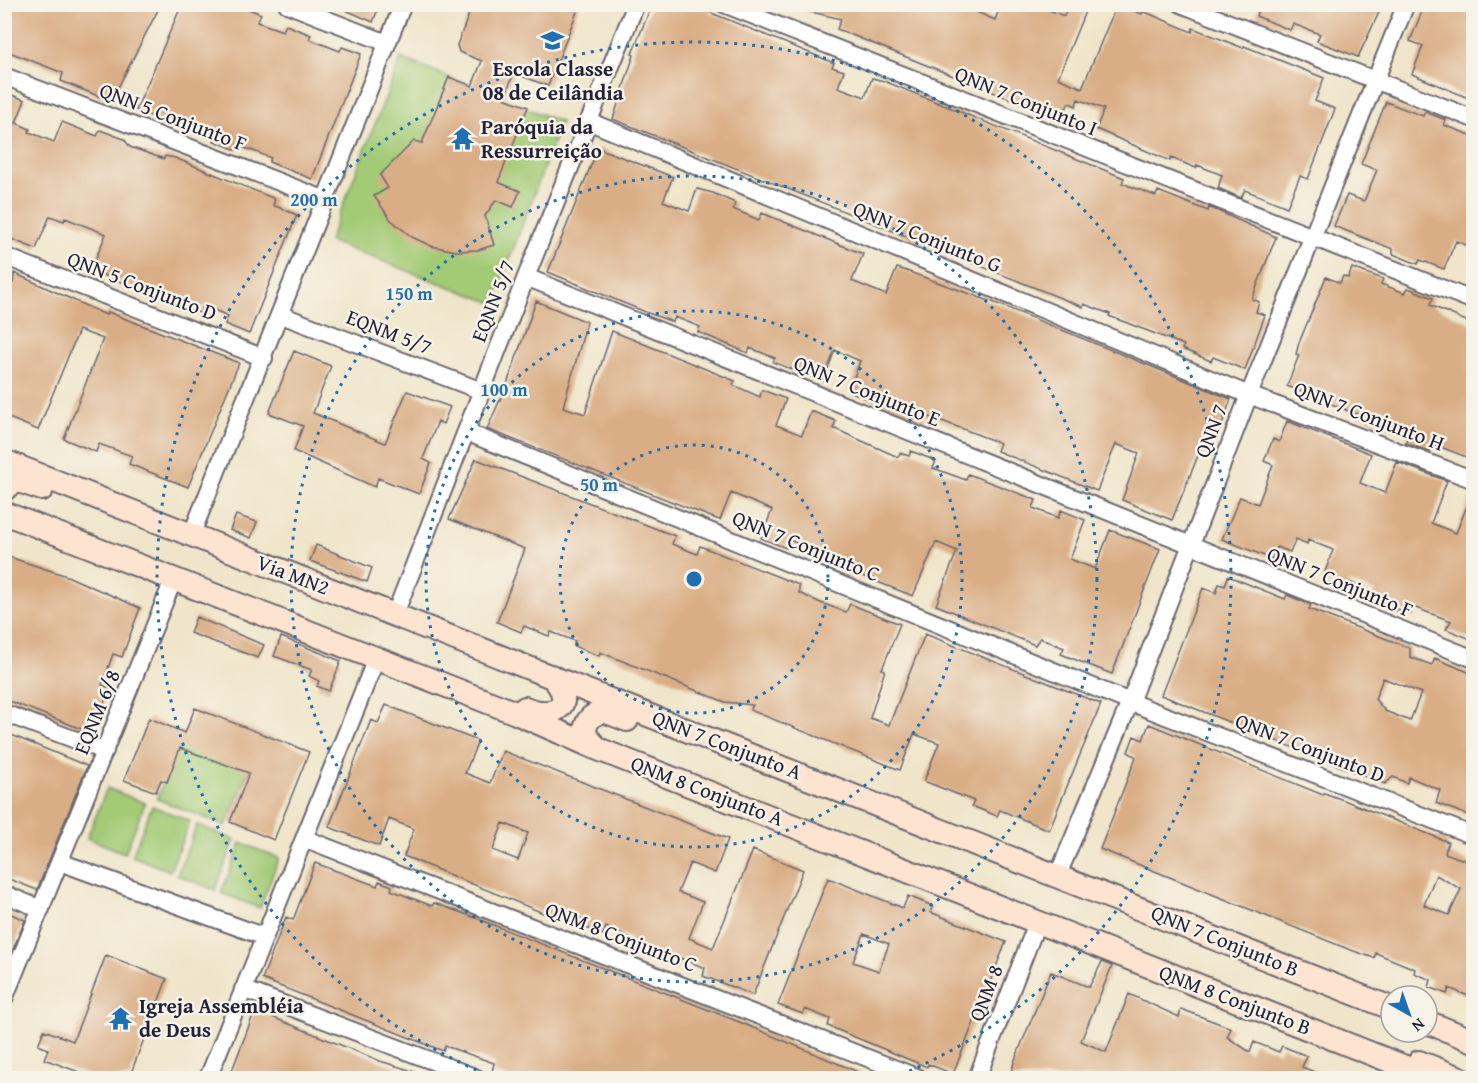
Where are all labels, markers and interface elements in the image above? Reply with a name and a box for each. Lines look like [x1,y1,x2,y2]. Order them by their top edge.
school or university icon: Escola Classe 08 de Ceilândia [540,28,566,54]
place label: Escola Classe 08 de Ceilândia [482,53,624,108]
street label: QNN 7 Conjunto I [950,58,1102,143]
street label: QNN 5 Conjunto F [95,74,251,159]
place label: Paróquia da Ressurreição [481,111,602,166]
temple icon: Paróquia da Ressurreição [450,126,476,152]
text: 200 m [290,186,338,213]
street label: QNN 7 Conjunto G [848,193,1006,280]
street label: QNN 5 Conjunto D [63,243,221,328]
street label: EQNN 5/7 [463,255,522,346]
text: 150 m [385,280,433,307]
street label: EQNM 5/7 [342,301,436,362]
street label: QNN 7 Conjunto E [789,347,946,434]
street label: QNN 7 Conjunto H [1289,373,1449,459]
text: 100 m [480,376,528,403]
street label: QNN 7 [1186,400,1235,462]
text: 50 m [580,471,619,498]
street label: QNN 7 Conjunto C [728,502,885,589]
street label: QNN 7 Conjunto F [1262,538,1418,625]
street label: Via MN2 [252,547,334,602]
centre of rings [684,569,704,589]
street label: EQNM 6/8 [65,665,128,759]
street label: QNN 7 Conjunto A [648,702,807,787]
street label: QNN 7 Conjunto D [1231,705,1389,790]
street label: QNM 8 Conjunto A [626,747,788,834]
street label: QNM 8 Conjunto C [541,893,701,980]
street label: QNN 7 Conjunto B [1147,897,1304,984]
street label: QNM 8 Conjunto B [1155,956,1316,1043]
street label: QNM 8 [961,960,1010,1026]
north arrow [1379,984,1439,1044]
place label: Igreja Assembléia de Deus [139,990,304,1045]
temple icon: Igreja Assembléia de Deus [108,1005,134,1031]
text: N [1407,1013,1430,1038]

